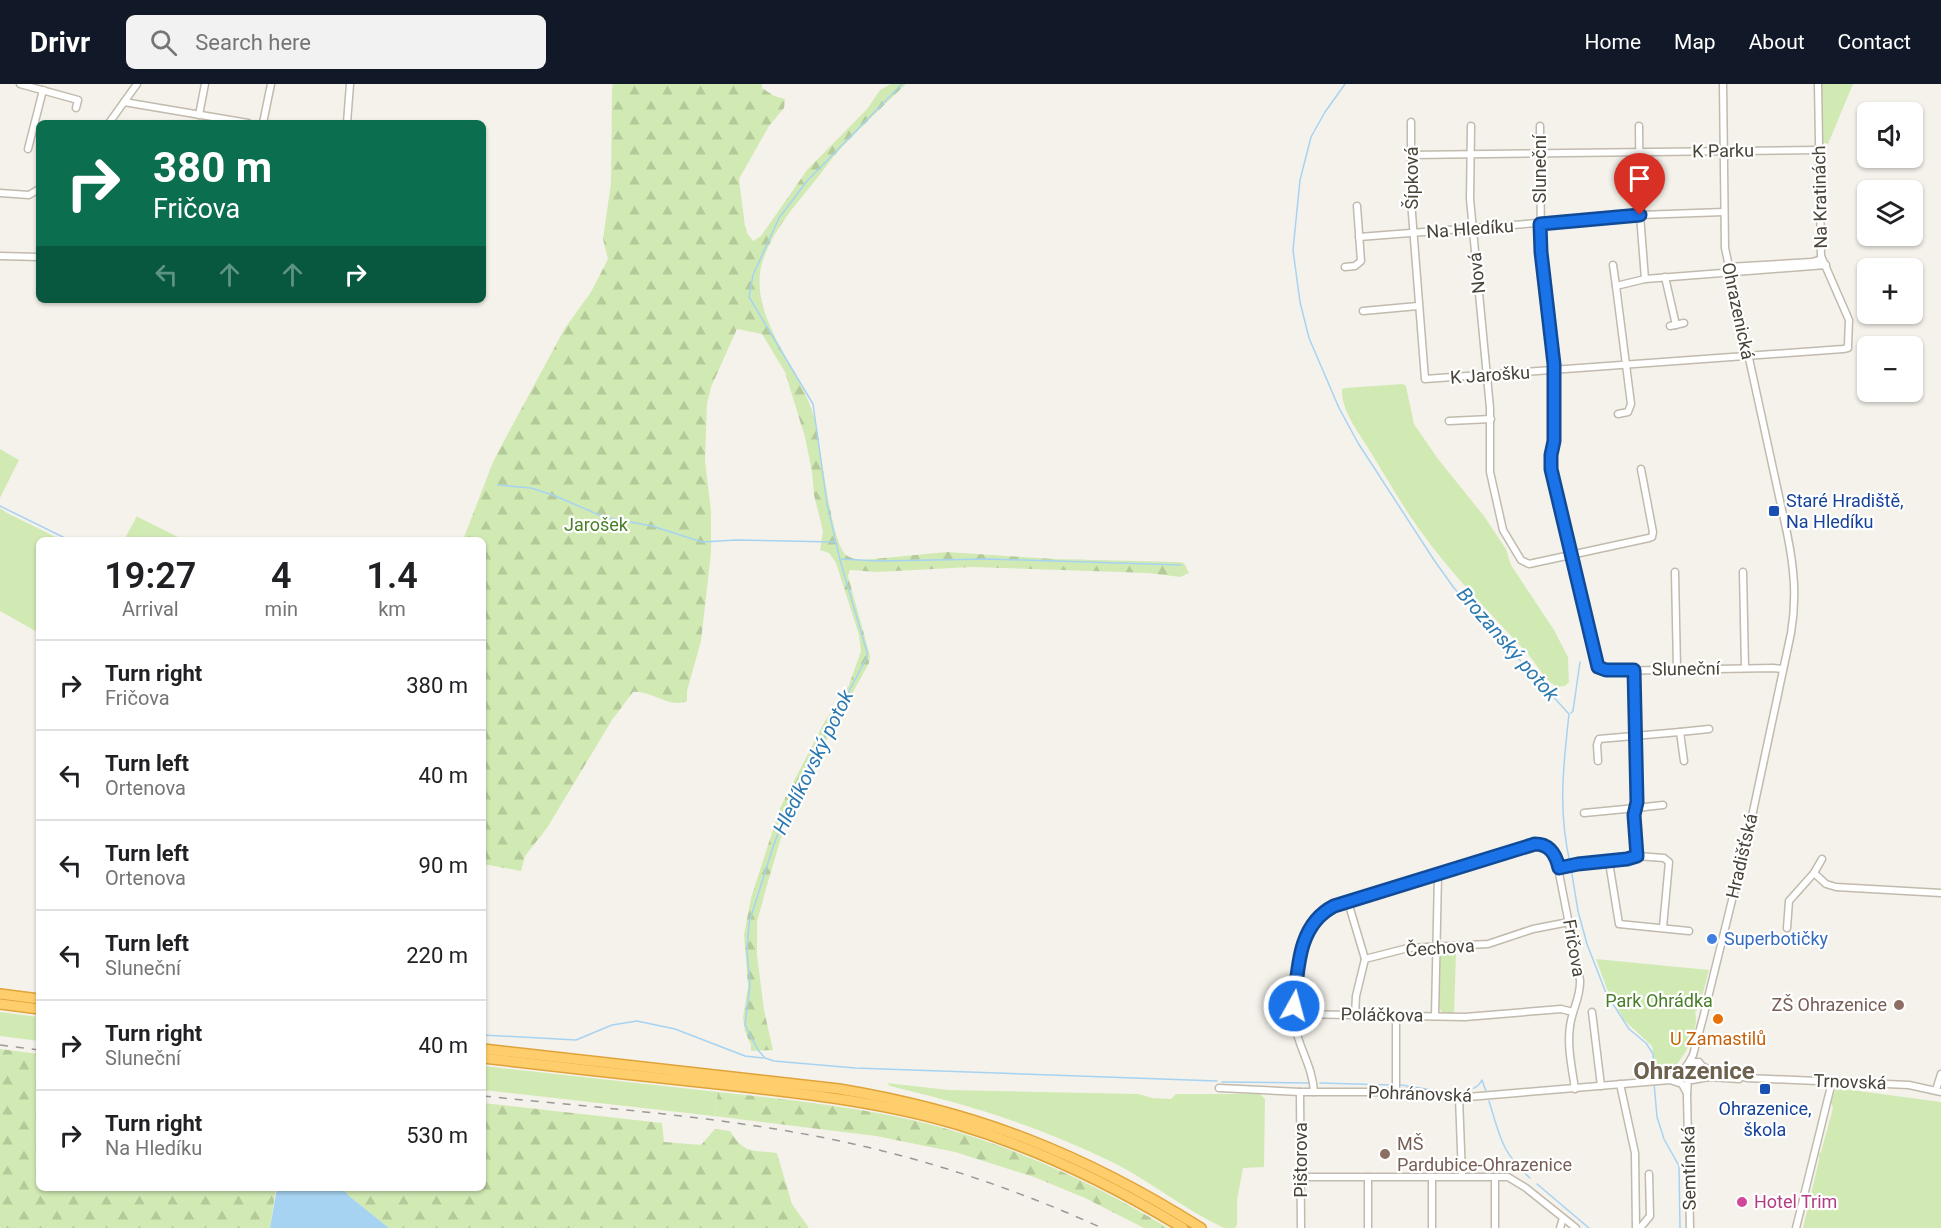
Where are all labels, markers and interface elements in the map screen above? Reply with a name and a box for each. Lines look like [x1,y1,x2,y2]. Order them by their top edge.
search box [126,15,546,69]
text: Drivr [30,26,90,59]
icon: search [147,26,180,59]
text: Search here [195,30,311,55]
text: Home [1585,30,1641,54]
text: Map [1674,30,1716,54]
text: About [1749,30,1805,54]
text: Contact [1838,30,1911,54]
map controls [1857,102,1923,402]
button: sound [1857,102,1923,168]
street label: Sluneční [1529,134,1550,203]
street label: K Parku [1692,139,1754,162]
text: 380 m [153,143,272,192]
icon: right [54,144,132,222]
street label: Na Kratinách [1808,145,1831,249]
street label: Šípková [1401,147,1422,209]
pin [1614,153,1665,215]
icon: arrive [1623,162,1656,195]
button: layers [1857,180,1923,246]
text: Fričova [153,193,240,225]
street label: Na Hledíku [1426,215,1514,242]
street label: Nová [1464,251,1489,295]
icon: left [150,258,183,291]
icon: ahead [213,258,246,291]
icon: ahead [276,258,309,291]
icon: right [339,258,372,291]
button: + [1857,258,1923,324]
street label: Ohrazenická [1718,260,1759,361]
button: − [1857,336,1923,402]
street label: K Jarošku [1449,361,1531,388]
place label: Staré Hradiště, Na Hledíku [1786,490,1903,532]
marker: Staré Hradiště, Na Hledíku [1767,504,1781,518]
park label: Jarošek [564,514,629,535]
text: 19:27 [104,555,196,597]
text: 4 [271,555,292,597]
text: 1.4 [366,555,418,597]
water label: Brozanský potok [1452,582,1565,707]
text: Arrival [122,597,179,621]
text: min [265,597,298,621]
text: km [378,597,406,621]
street label: Sluneční [1652,657,1721,680]
text: Turn right [105,661,202,686]
icon: right [54,669,87,702]
text: 380 m [406,673,468,698]
water label: Hledíkovský potok [768,685,859,838]
text: Fričova [105,686,170,710]
text: Turn left [105,751,189,776]
icon: left [54,759,87,792]
text: 40 m [419,763,468,788]
text: Ortenova [105,776,186,800]
street label: Hradišťská [1722,811,1761,900]
text: Turn left [105,841,189,866]
icon: left [54,849,87,882]
text: 90 m [419,853,468,878]
text: Ortenova [105,866,186,890]
street label: Fričova [1559,917,1590,978]
place label: Superbotičky [1724,928,1829,949]
text: Turn left [105,931,189,956]
marker: Superbotičky [1705,932,1719,946]
street label: Čechova [1405,935,1475,960]
icon: left [54,939,87,972]
text: 220 m [406,943,468,968]
text: Sluneční [105,956,181,980]
position arrow [1262,974,1326,1038]
park label: Park Ohrádka [1605,990,1713,1011]
place label: ZŠ Ohrazenice [1772,994,1887,1015]
marker: ZŠ Ohrazenice [1892,998,1906,1012]
street label: Poláčkova [1340,1003,1424,1026]
marker: U Zamastilů [1711,1012,1725,1026]
text: Turn right [105,1021,202,1046]
place label: U Zamastilů [1670,1028,1766,1049]
icon: right [54,1029,87,1062]
text: 40 m [419,1033,468,1058]
text: Sluneční [105,1046,181,1070]
district label: Ohrazenice [1633,1057,1755,1085]
street label: Trnovská [1813,1070,1887,1093]
street label: Pohránovská [1368,1081,1472,1106]
marker: Ohrazenice, škola [1758,1082,1772,1096]
place label: Ohrazenice, škola [1719,1098,1812,1140]
text: Turn right [105,1111,202,1136]
icon: right [54,1119,87,1152]
street label: Pištorova [1290,1122,1311,1198]
text: 530 m [406,1123,468,1148]
street label: Semtínská [1677,1126,1700,1210]
place label: MŠ Pardubice-Ohrazenice [1397,1133,1572,1175]
text: Na Hledíku [105,1136,202,1160]
marker: MŠ Pardubice-Ohrazenice [1378,1147,1392,1161]
place label: Hotel Trim [1754,1191,1837,1212]
marker: Hotel Trim [1735,1195,1749,1209]

